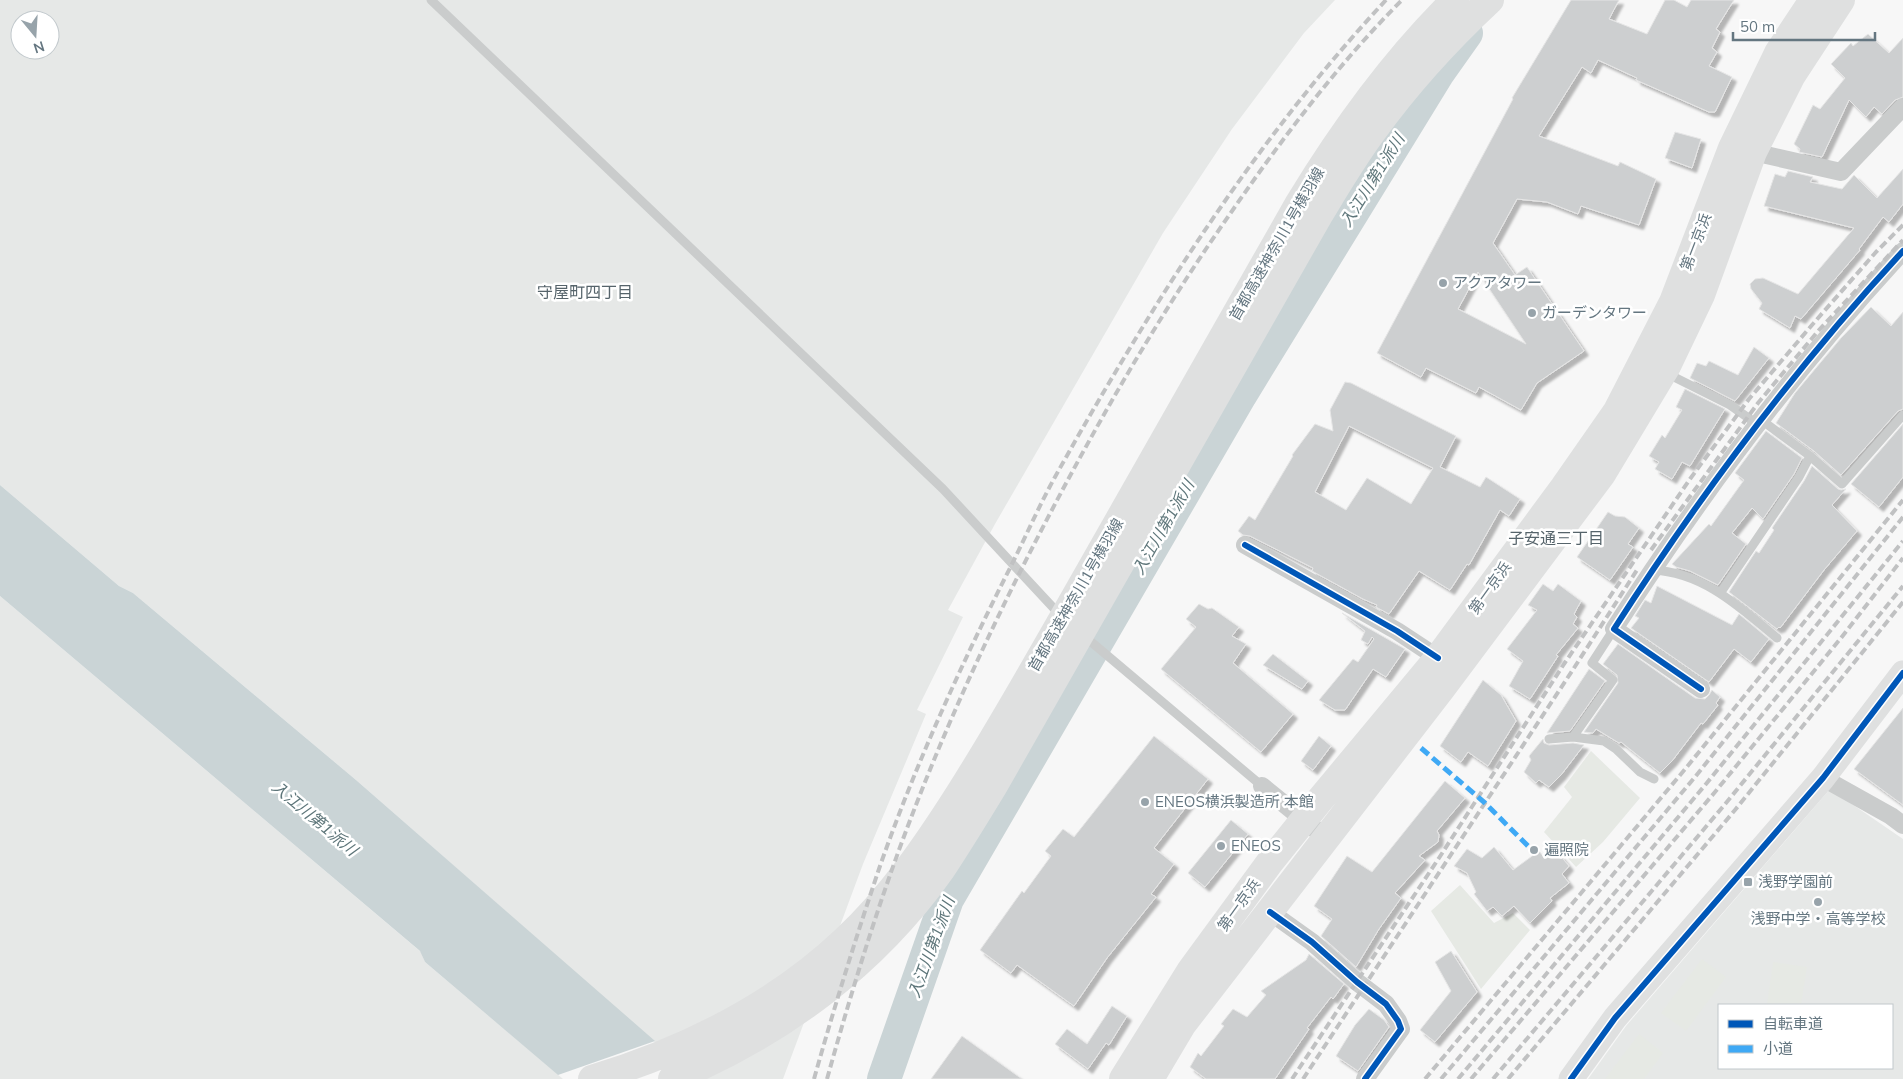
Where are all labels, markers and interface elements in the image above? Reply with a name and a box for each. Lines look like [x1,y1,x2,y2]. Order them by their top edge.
north arrow [10,10,60,60]
scale bar [1733,10,1876,42]
text: 50 m [1740,17,1775,36]
text: N [31,37,47,58]
water label: 入江川第1派川 [1336,128,1410,230]
street label: 首都高速神奈川1号横羽線 [1225,164,1328,324]
street label: 第一京浜 [1676,210,1715,273]
place label: アクアタワー [1453,273,1542,292]
marker: アクアタワー [1437,277,1449,289]
district label: 守屋町四丁目 [537,282,633,302]
place label: ガーデンタワー [1542,303,1647,322]
marker: ガーデンタワー [1526,307,1538,319]
water label: 入江川第1派川 [1128,475,1199,578]
street label: 首都高速神奈川1号横羽線 [1024,515,1127,675]
district label: 子安通三丁目 [1508,528,1604,548]
street label: 第一京浜 [1464,558,1515,618]
water label: 入江川第1派川 [268,776,363,861]
place label: ENEOS横浜製造所 本館 [1155,792,1314,811]
marker: ENEOS横浜製造所 本館 [1139,796,1151,808]
place label: ENEOS [1231,836,1281,855]
marker: ENEOS [1215,840,1227,852]
place label: 遍照院 [1544,840,1589,859]
marker: 遍照院 [1528,844,1540,856]
place label: 浅野学園前 [1758,872,1833,891]
street label: 第一京浜 [1213,875,1264,935]
marker: 浅野学園前 [1742,876,1754,888]
water label: 入江川第1派川 [904,892,959,1000]
marker: 浅野中学・高等学校 [1812,896,1824,908]
place label: 浅野中学・高等学校 [1750,909,1886,928]
legend [1718,1004,1893,1069]
text: 自転車道 [1763,1014,1823,1033]
text: 小道 [1763,1039,1793,1058]

